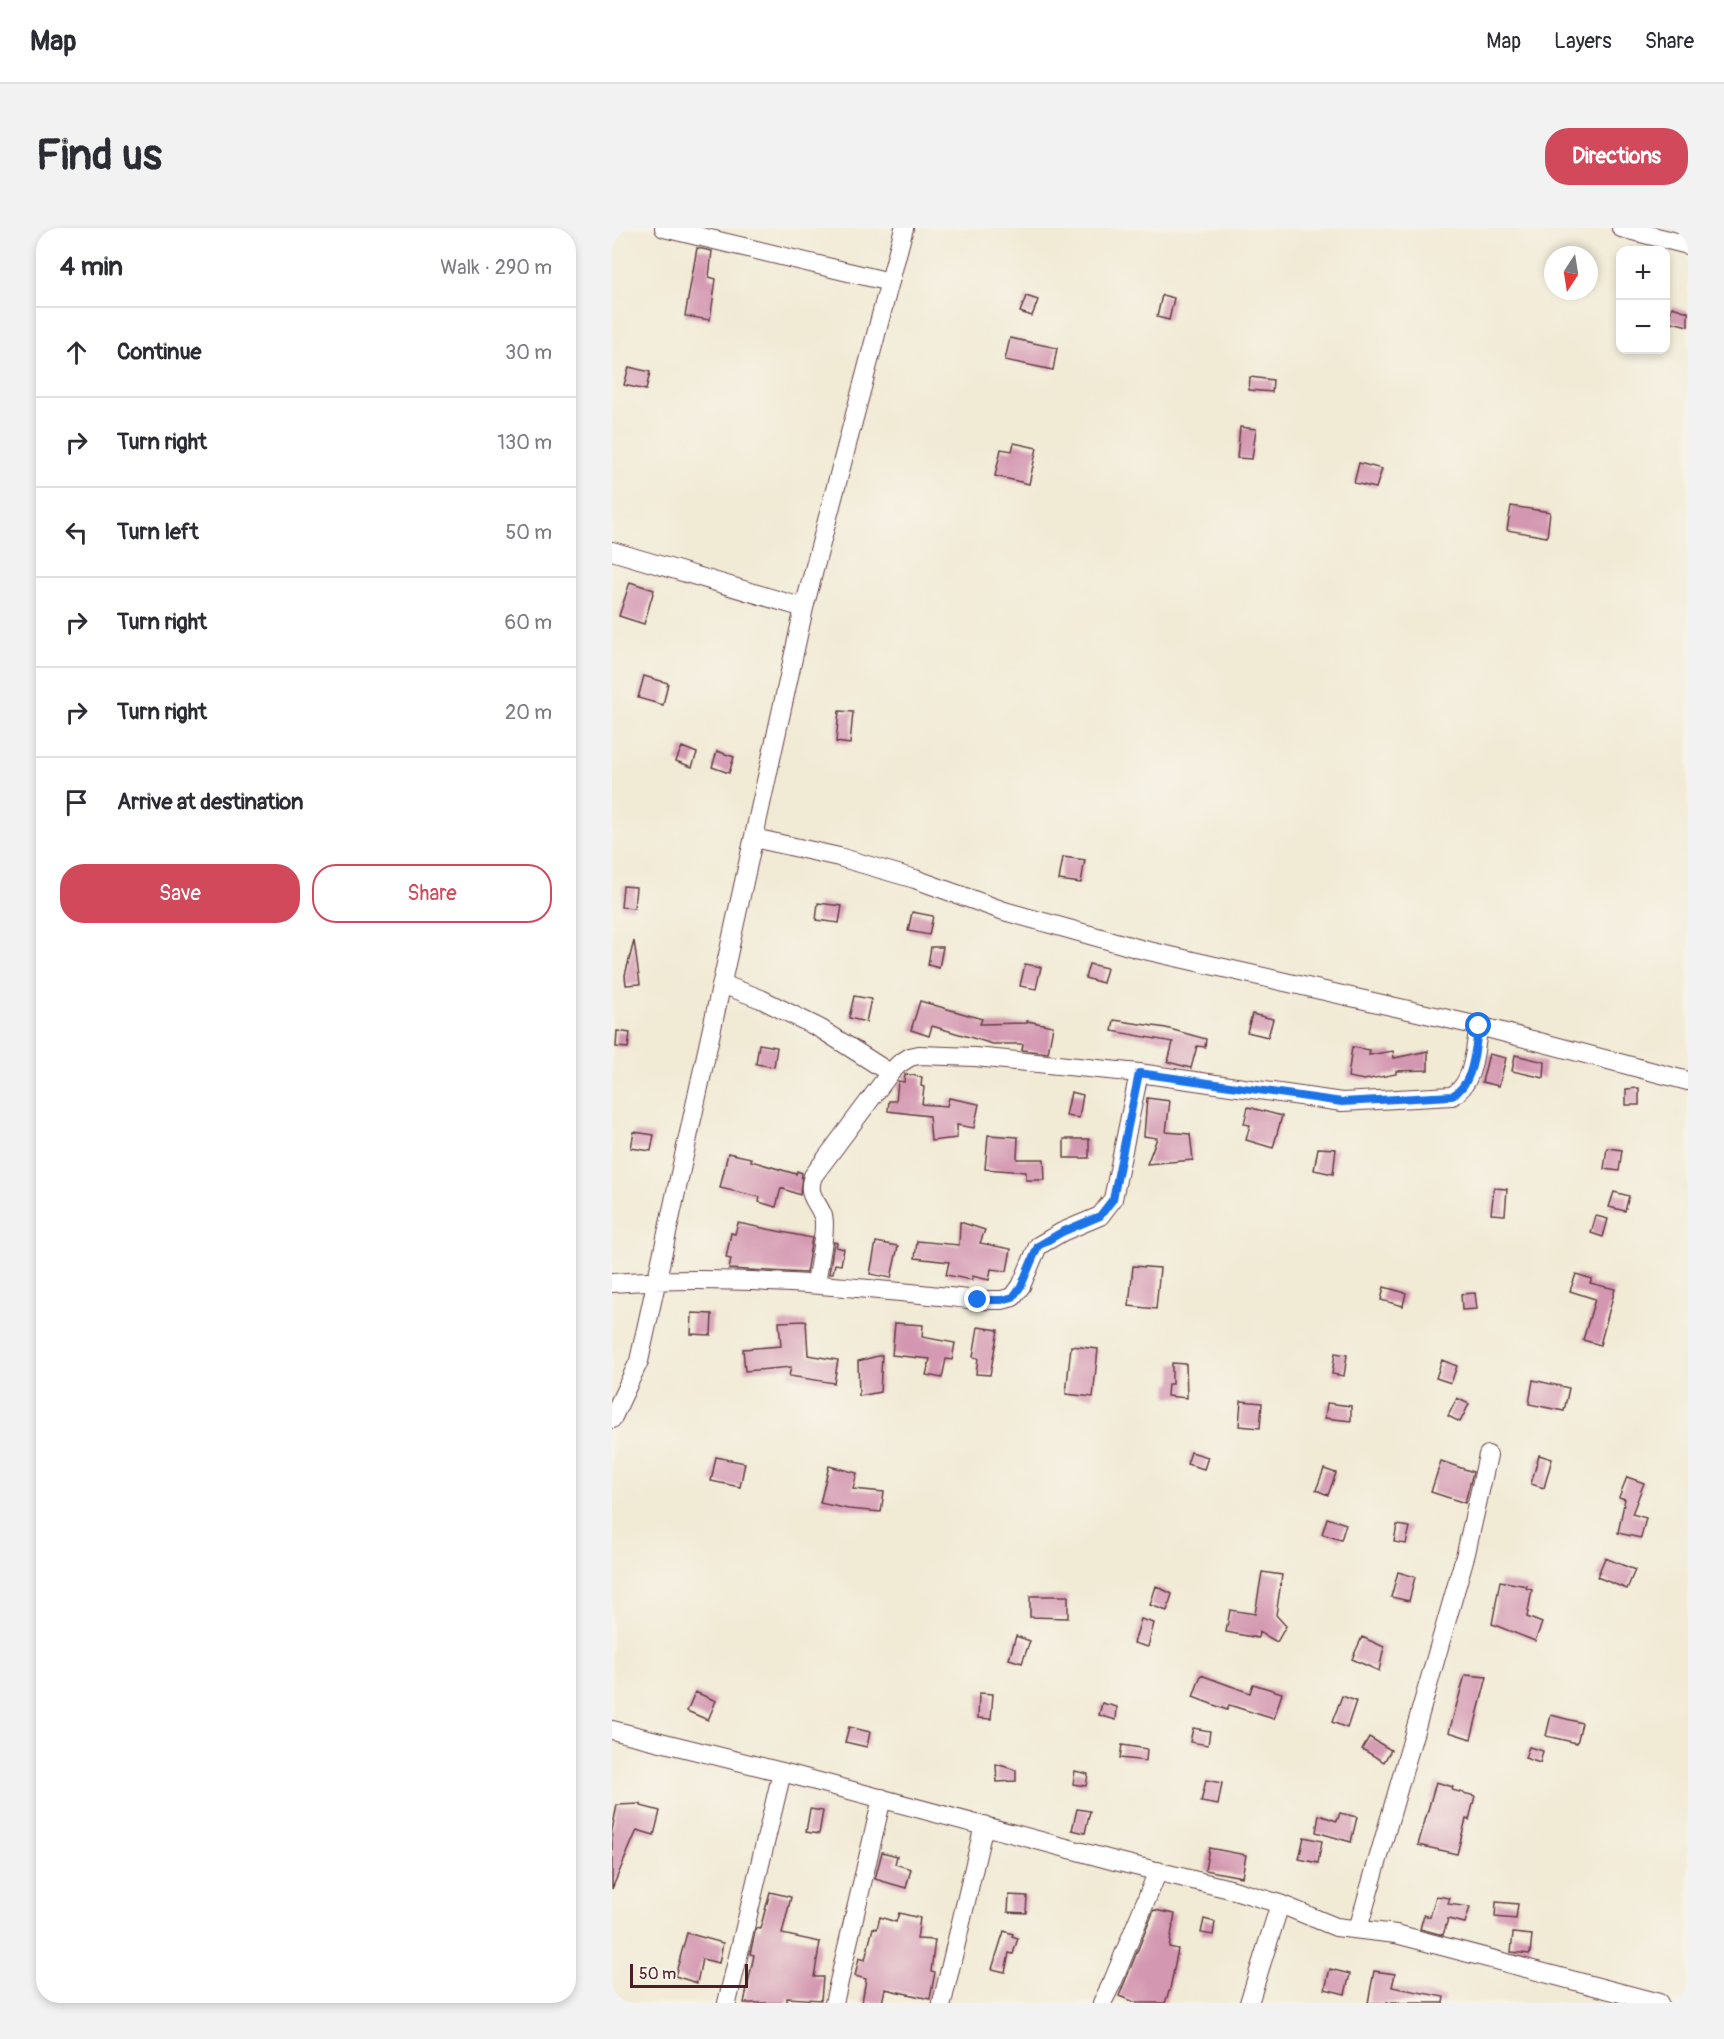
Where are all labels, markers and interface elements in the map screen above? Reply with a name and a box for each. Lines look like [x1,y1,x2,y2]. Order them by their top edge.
text: Map [30,24,76,59]
text: Map [1486,28,1521,55]
text: Layers [1554,28,1612,55]
text: Share [1645,28,1694,55]
button: Directions [1545,128,1688,185]
text: Find us [36,130,162,182]
north arrow [1544,246,1598,300]
map controls [1616,246,1670,354]
button: + [1616,246,1670,300]
text: 4 min [60,251,123,283]
text: Walk · 290 m [440,255,552,280]
button: − [1616,300,1670,354]
icon: ahead [60,336,93,369]
text: Continue [117,338,201,366]
text: 30 m [505,340,552,365]
icon: right [60,426,93,459]
text: Turn right [117,428,207,456]
text: 130 m [497,430,552,455]
icon: left [60,516,93,549]
text: Turn left [117,518,199,546]
text: 50 m [505,520,552,545]
icon: right [60,606,93,639]
text: Turn right [117,608,207,636]
text: 60 m [505,610,552,635]
icon: right [60,696,93,729]
text: Turn right [117,698,207,726]
text: 20 m [505,700,552,725]
icon: arrive [60,786,93,819]
text: Arrive at destination [117,788,303,816]
button: Save [60,864,300,923]
button: Share [312,864,552,923]
route start [1465,1012,1491,1038]
route end [964,1286,990,1312]
scale bar [630,1961,748,1988]
text: 50 m [639,1964,676,1984]

